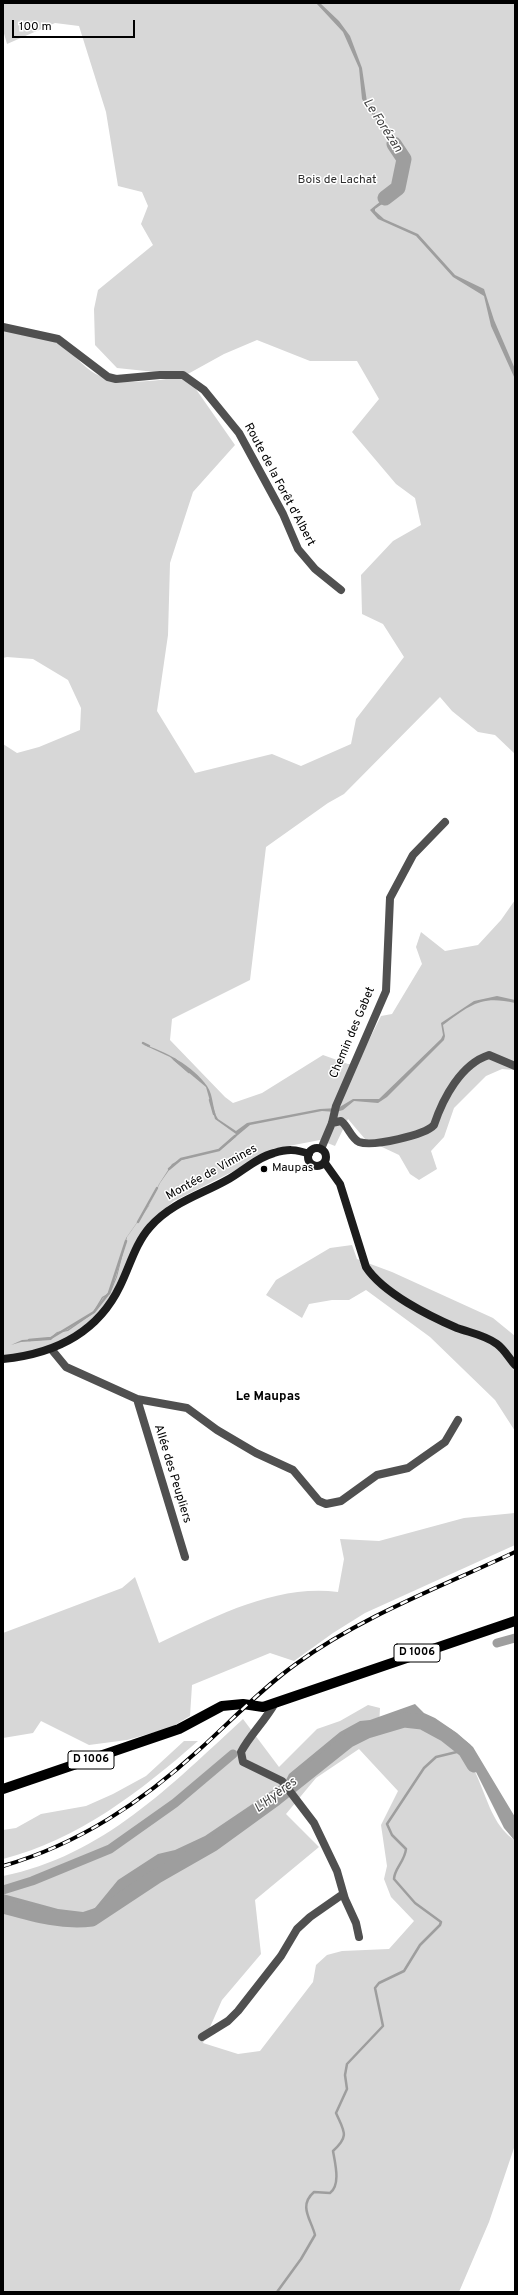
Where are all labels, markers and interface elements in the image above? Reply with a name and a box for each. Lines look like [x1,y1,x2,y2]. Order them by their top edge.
scale bar [14,12,137,38]
text: 100 m [19,19,52,35]
water label: Le Forézan [359,96,405,156]
park label: Bois de Lachat [298,174,376,188]
street label: Route de la Forêt d'Albert [240,421,318,549]
street label: Chemin des Gabet [327,985,379,1081]
street label: Montée de Vimines [164,1142,260,1204]
place label: Maupas [272,1162,313,1176]
marker: Maupas [259,1164,269,1174]
district label: Le Maupas [236,1389,300,1405]
street label: Allée des Peupliers [150,1423,194,1525]
road number: D 1006 [394,1644,440,1662]
road number: D 1006 [68,1751,114,1769]
water label: L'Hyères [252,1775,300,1817]

